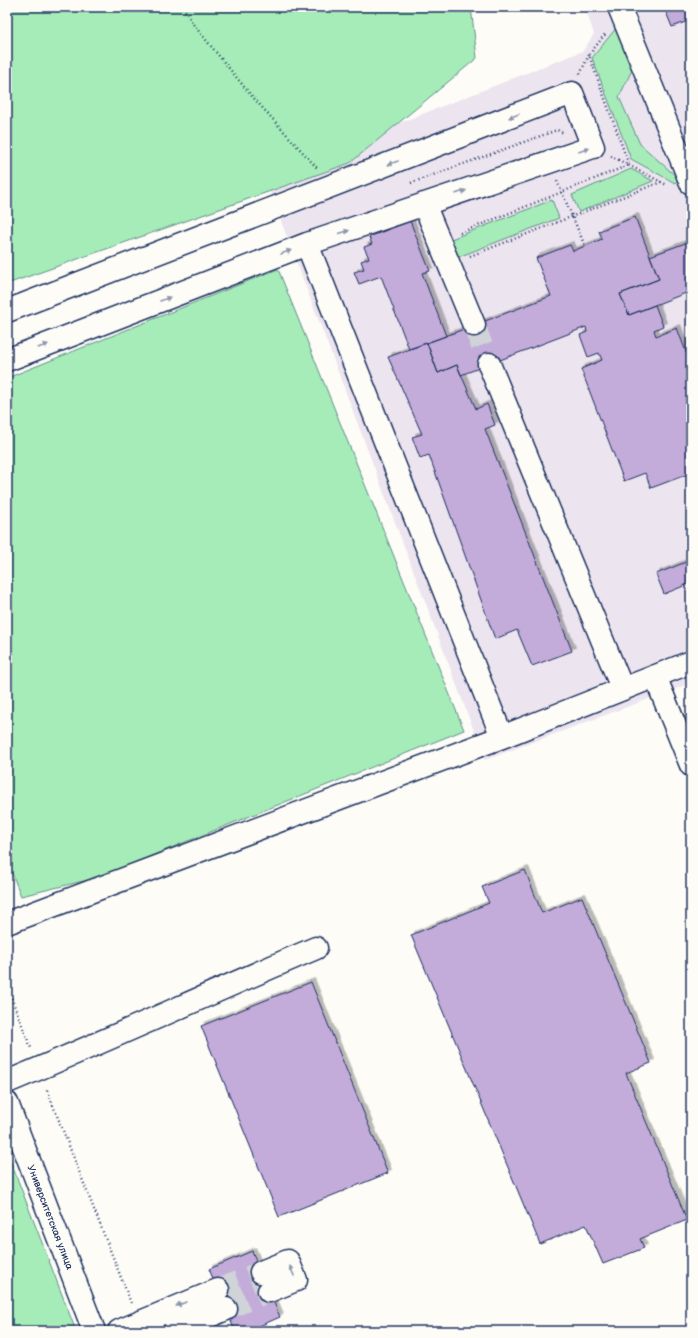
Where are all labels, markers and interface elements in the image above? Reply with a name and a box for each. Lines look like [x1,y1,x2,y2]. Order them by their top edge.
one-way arrow [508,113,520,119]
one-way arrow [578,147,590,153]
one-way arrow [387,160,399,166]
one-way arrow [455,189,467,195]
one-way arrow [339,229,351,235]
one-way arrow [280,249,292,255]
one-way arrow [159,296,171,302]
one-way arrow [38,343,50,349]
street label: Университетская улица [25,1163,76,1272]
one-way arrow [289,1265,295,1276]
one-way arrow [175,1302,187,1308]

